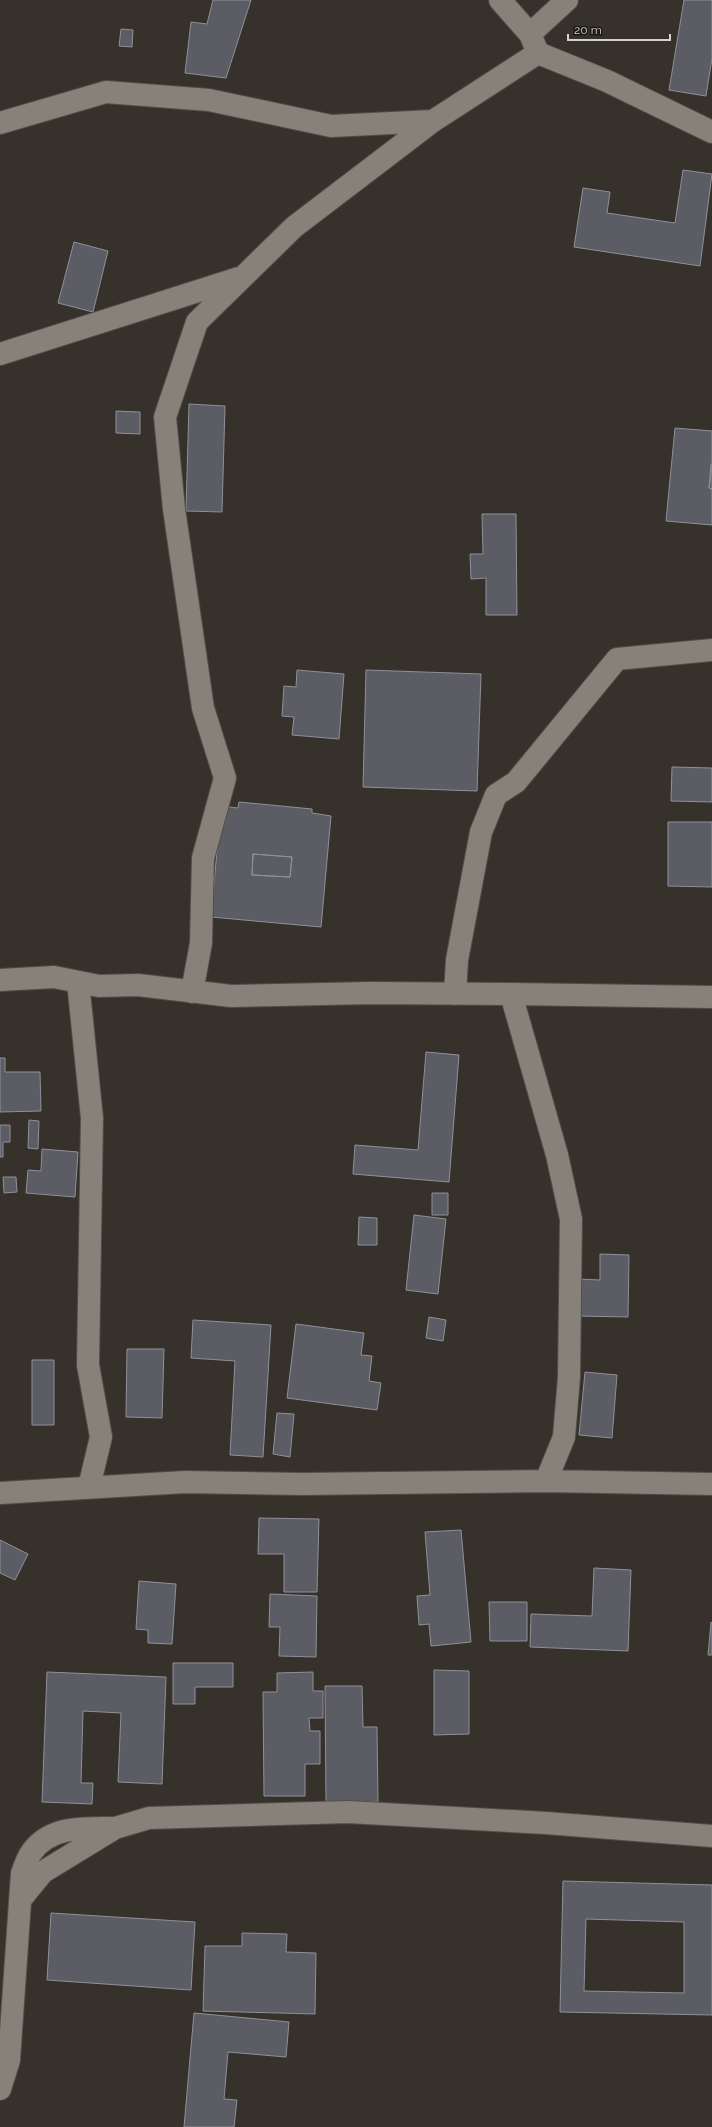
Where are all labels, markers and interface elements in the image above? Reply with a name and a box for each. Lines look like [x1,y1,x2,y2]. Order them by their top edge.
scale bar [568,16,670,42]
text: 20 m [574,23,602,37]

